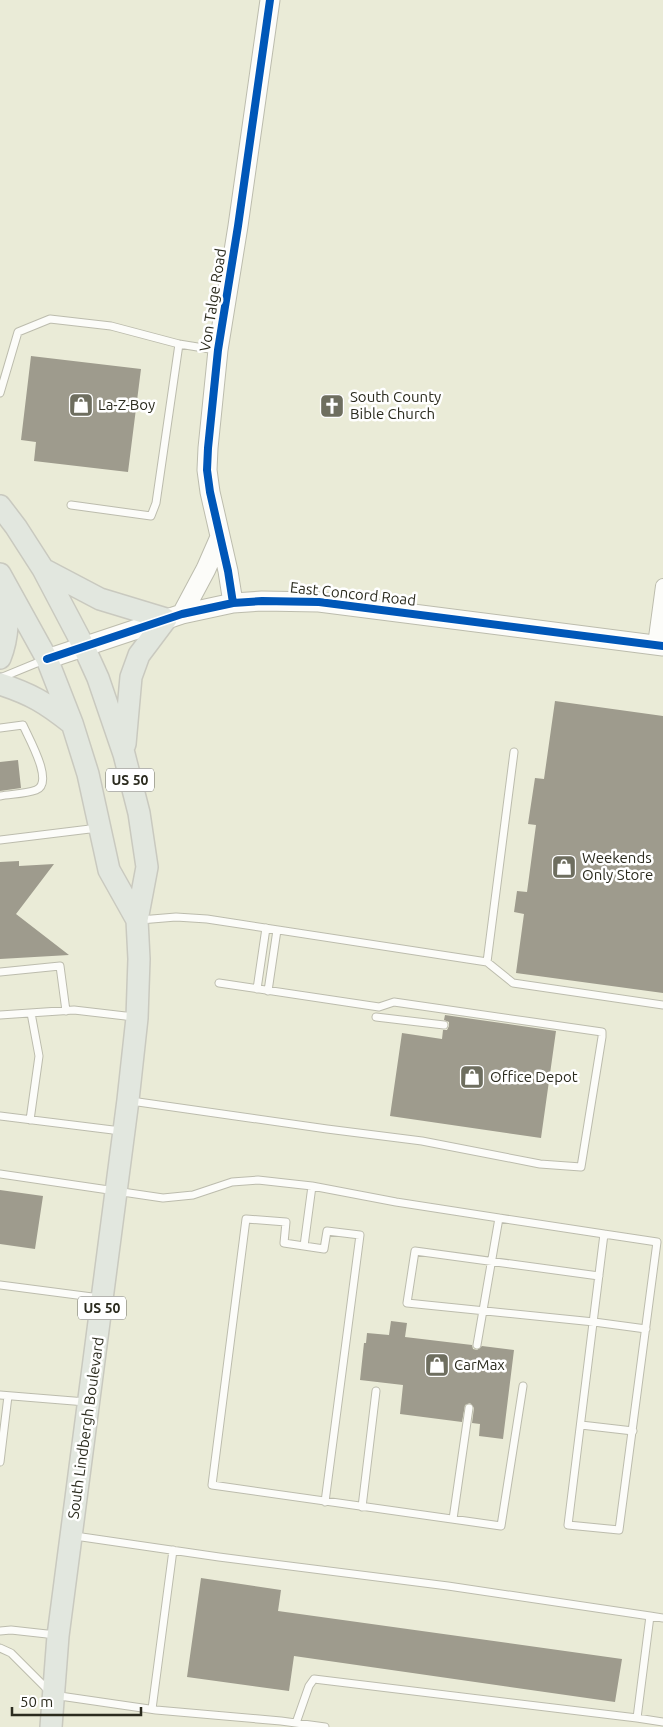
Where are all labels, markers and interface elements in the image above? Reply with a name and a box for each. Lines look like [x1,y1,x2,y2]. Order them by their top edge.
street label: Von Talge Road [196,247,229,353]
place label: South County Bible Church [350,388,441,422]
shop icon: La-Z-Boy [68,392,94,418]
church icon: South County Bible Church [319,393,345,419]
place label: La-Z-Boy [98,396,155,413]
street label: East Concord Road [289,578,417,609]
road number: US 50 [106,768,154,792]
place label: Weekends Only Store [582,849,653,883]
shop icon: Weekends Only Store [551,854,577,880]
shop icon: Office Depot [459,1064,485,1090]
place label: Office Depot [490,1068,578,1085]
road number: US 50 [78,1296,126,1320]
street label: South Lindbergh Boulevard [64,1336,107,1520]
shop icon: CarMax [424,1352,450,1378]
place label: CarMax [454,1356,505,1373]
scale bar [12,1684,141,1716]
text: 50 m [20,1693,53,1710]

